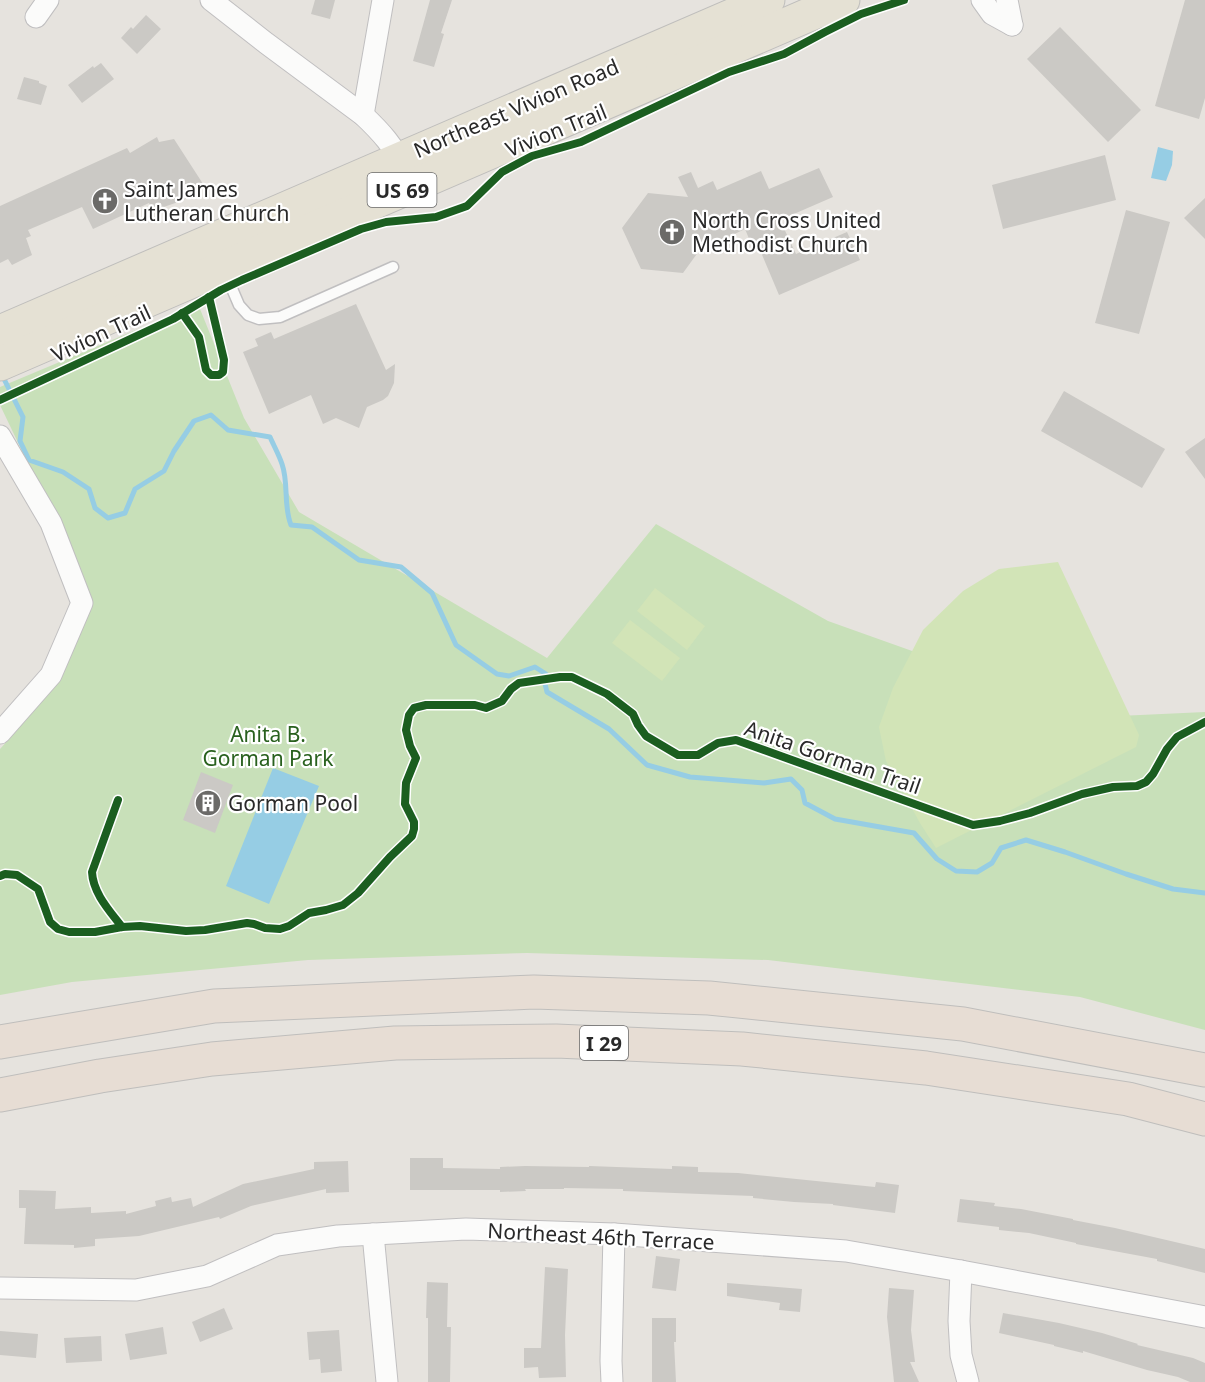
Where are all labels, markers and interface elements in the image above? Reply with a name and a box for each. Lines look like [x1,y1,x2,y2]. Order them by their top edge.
street label: Northeast Vivion Road [409,52,623,164]
street label: Vivion Trail [501,97,611,163]
road number: US 69 [368,173,436,207]
place label: Saint James Lutheran Church [124,175,289,227]
church icon: Saint James Lutheran Church [90,186,120,216]
place label: North Cross United Methodist Church [692,206,881,258]
church icon: North Cross United Methodist Church [657,217,687,247]
street label: Vivion Trail [47,298,155,368]
street label: Anita Gorman Trail [741,714,925,800]
park label: Anita B. Gorman Park [203,720,334,772]
building icon: Gorman Pool [193,788,223,818]
place label: Gorman Pool [228,789,358,817]
road number: I 29 [580,1026,628,1060]
street label: Northeast 46th Terrace [487,1216,715,1256]

